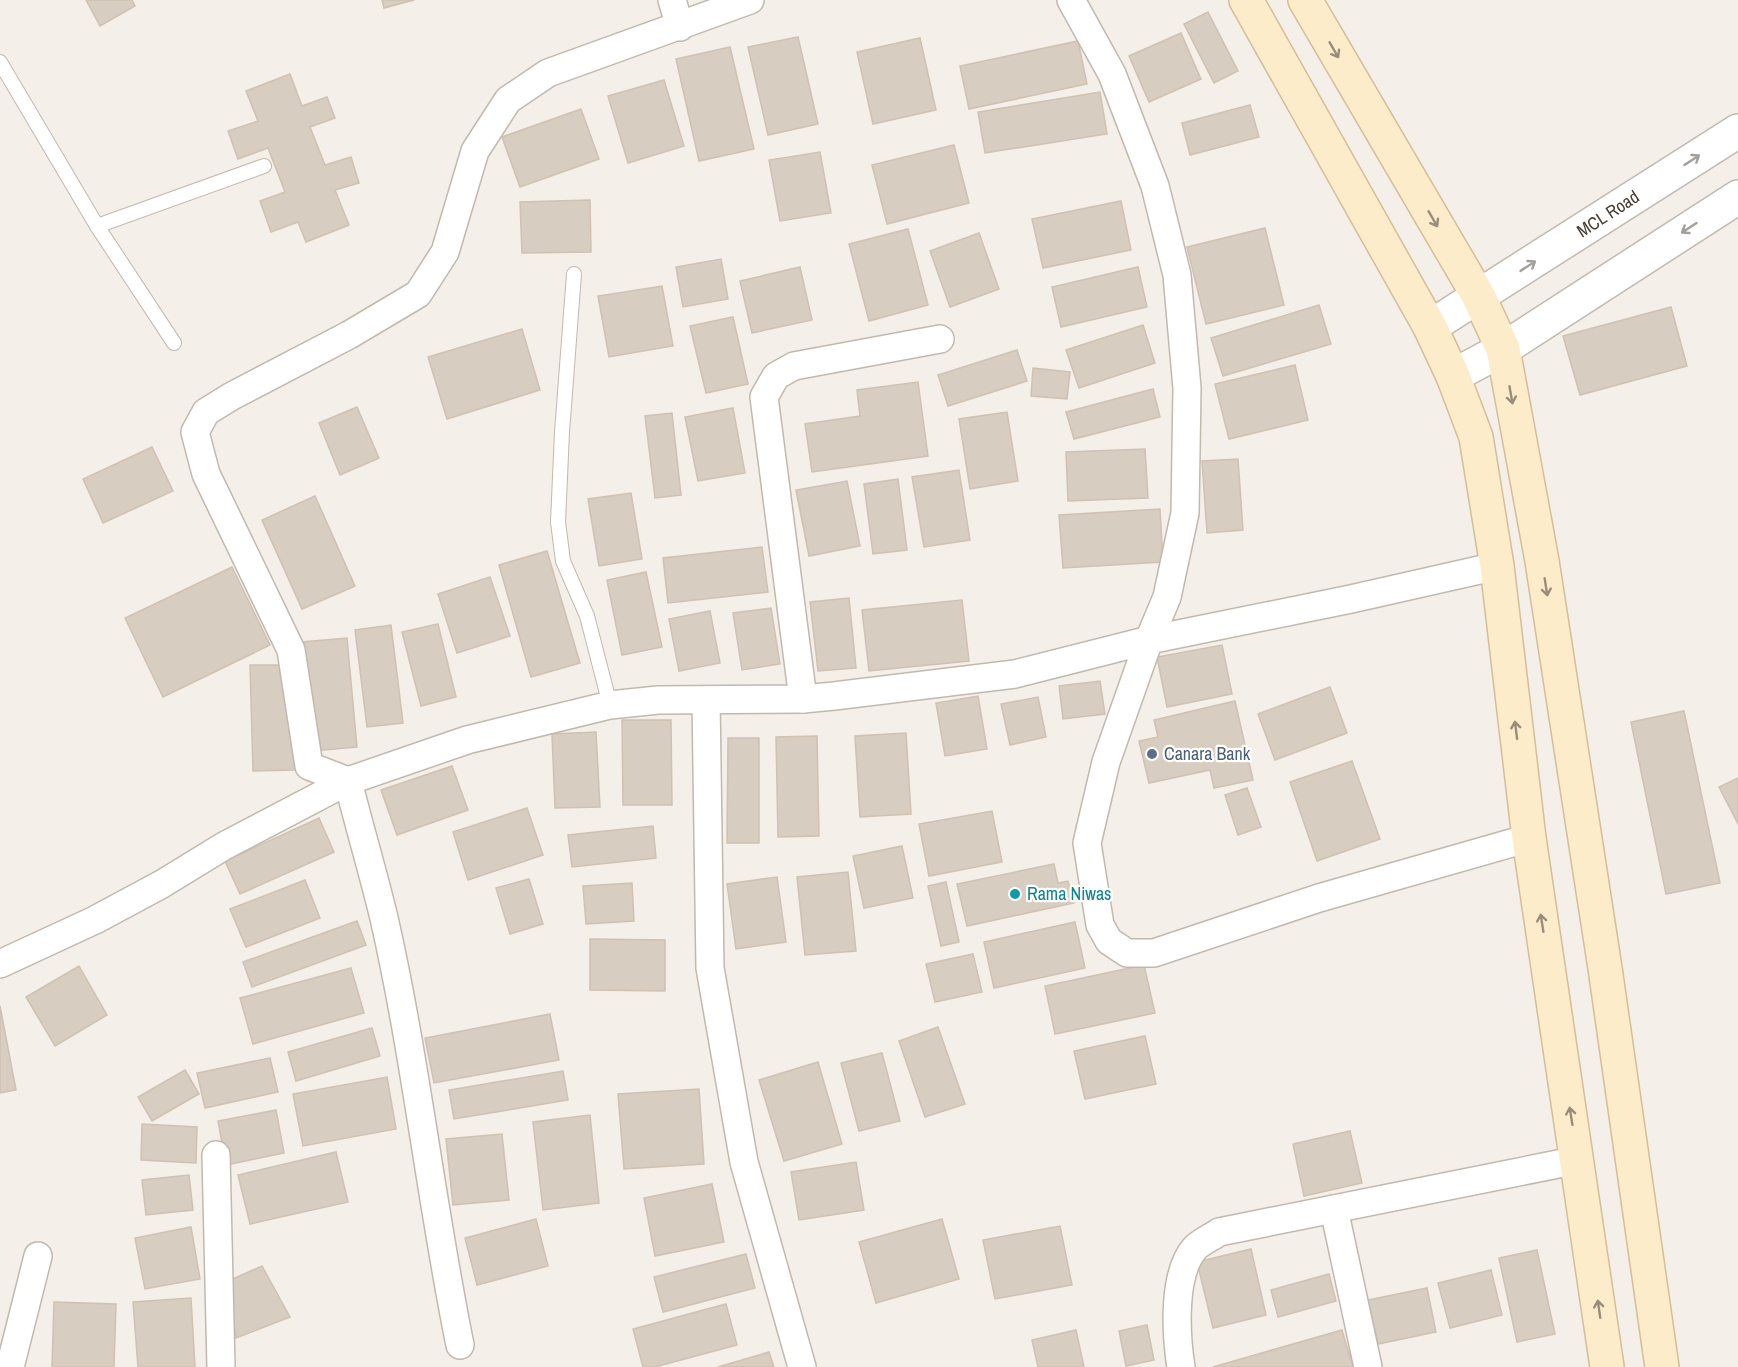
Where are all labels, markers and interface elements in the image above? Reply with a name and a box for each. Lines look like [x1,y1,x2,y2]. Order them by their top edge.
one-way arrow [1329,42,1341,59]
one-way arrow [1683,154,1700,166]
street label: MCL Road [1572,184,1644,243]
one-way arrow [1427,210,1439,227]
one-way arrow [1681,223,1698,235]
one-way arrow [1519,259,1536,271]
one-way arrow [1506,385,1517,404]
one-way arrow [1541,577,1552,596]
one-way arrow [1510,721,1521,740]
place label: Canara Bank [1164,741,1251,766]
marker: Canara Bank [1145,747,1159,761]
place label: Rama Niwas [1027,881,1111,906]
marker: Rama Niwas [1008,887,1022,901]
one-way arrow [1536,914,1547,934]
one-way arrow [1565,1107,1576,1126]
one-way arrow [1593,1300,1604,1319]

